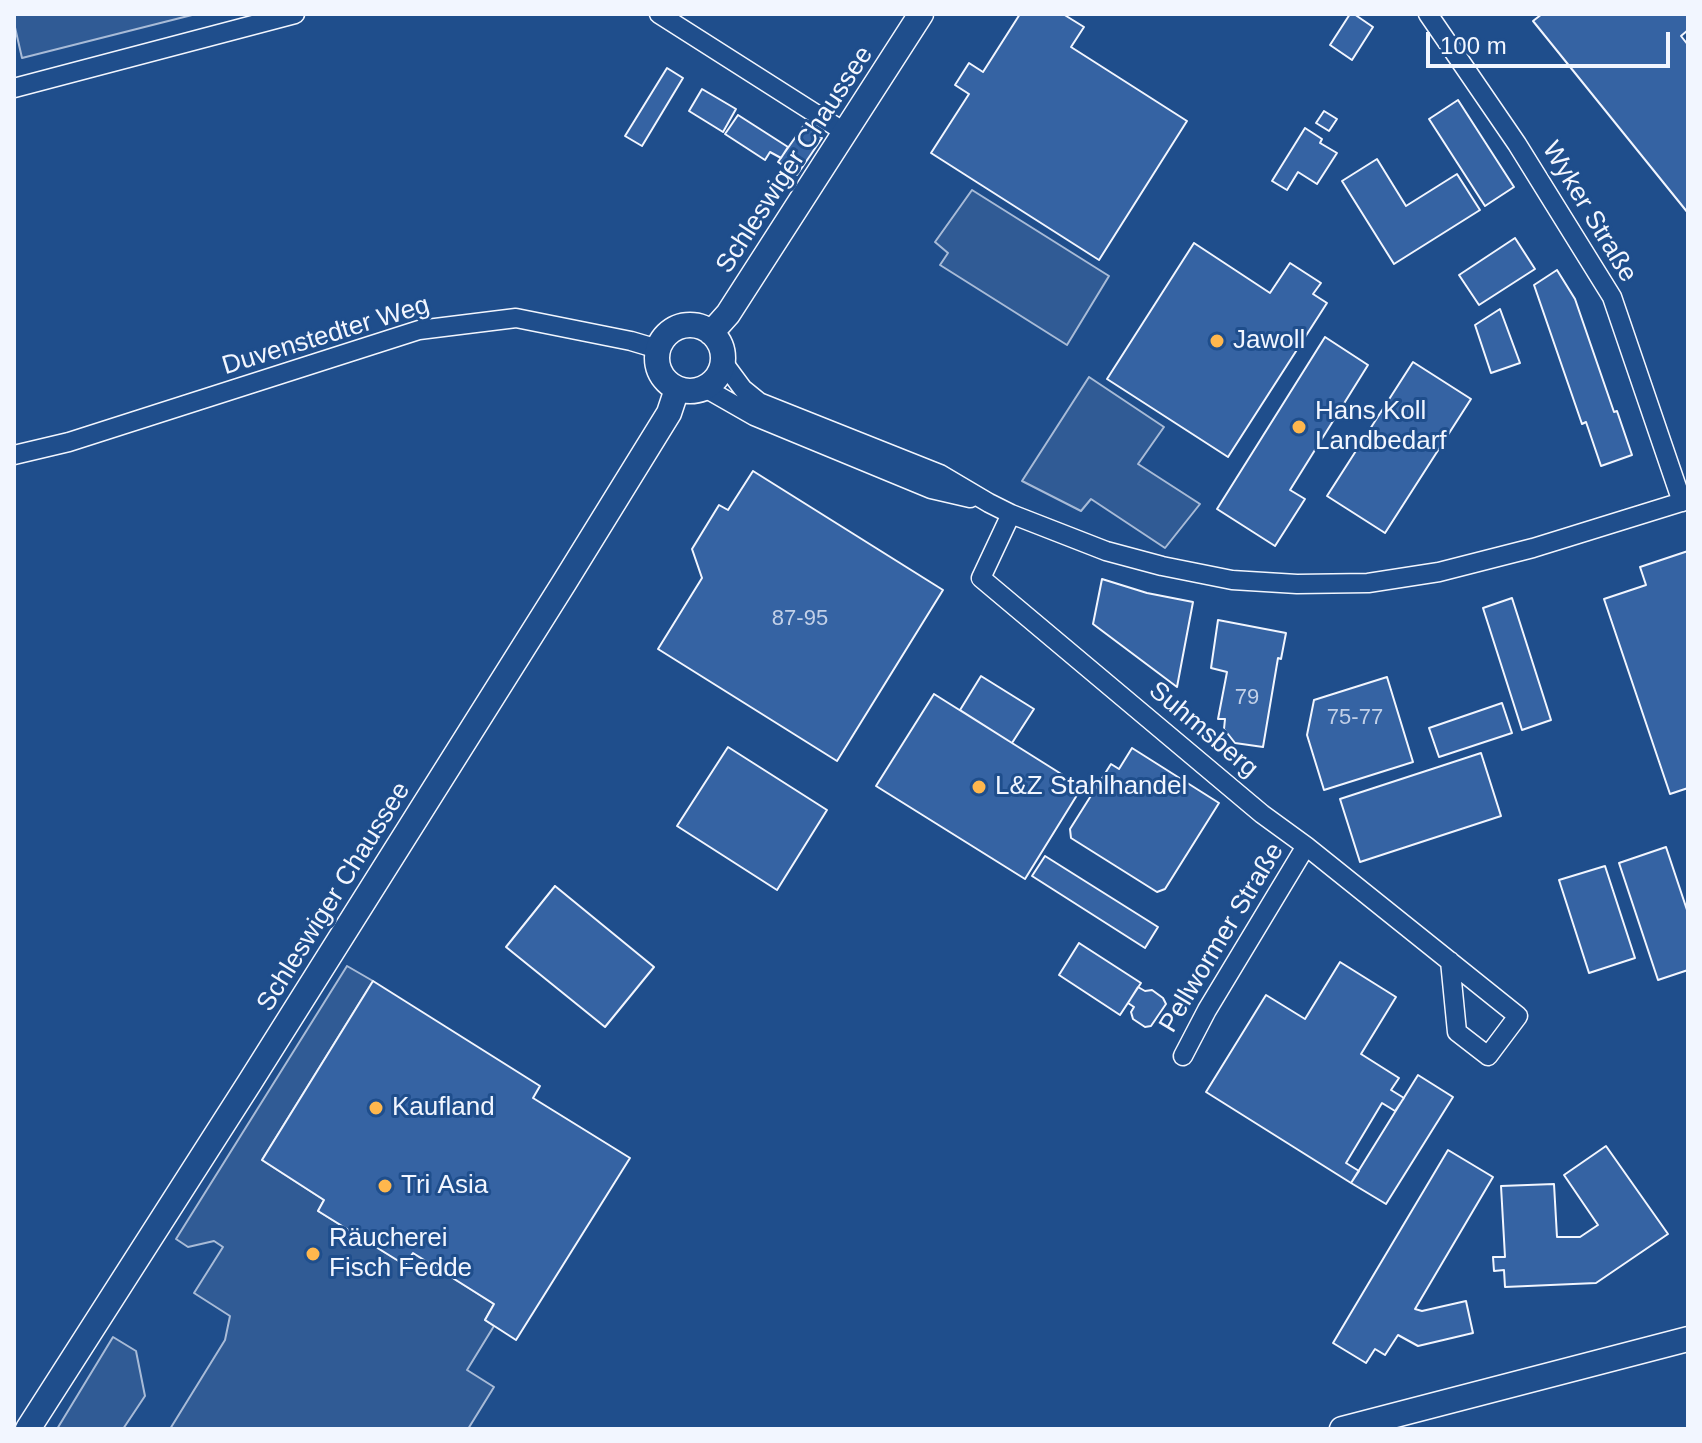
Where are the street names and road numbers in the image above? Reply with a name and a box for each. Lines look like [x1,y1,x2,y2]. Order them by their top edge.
street label: Schleswiger Chaussee [710,41,880,279]
street label: Wyker Straße [1535,136,1643,288]
street label: Duvenstedter Weg [219,290,433,382]
street label: Suhmsberg [1142,675,1264,785]
street label: Schleswiger Chaussee [251,777,417,1017]
street label: Pellwormer Straße [1153,838,1291,1038]

